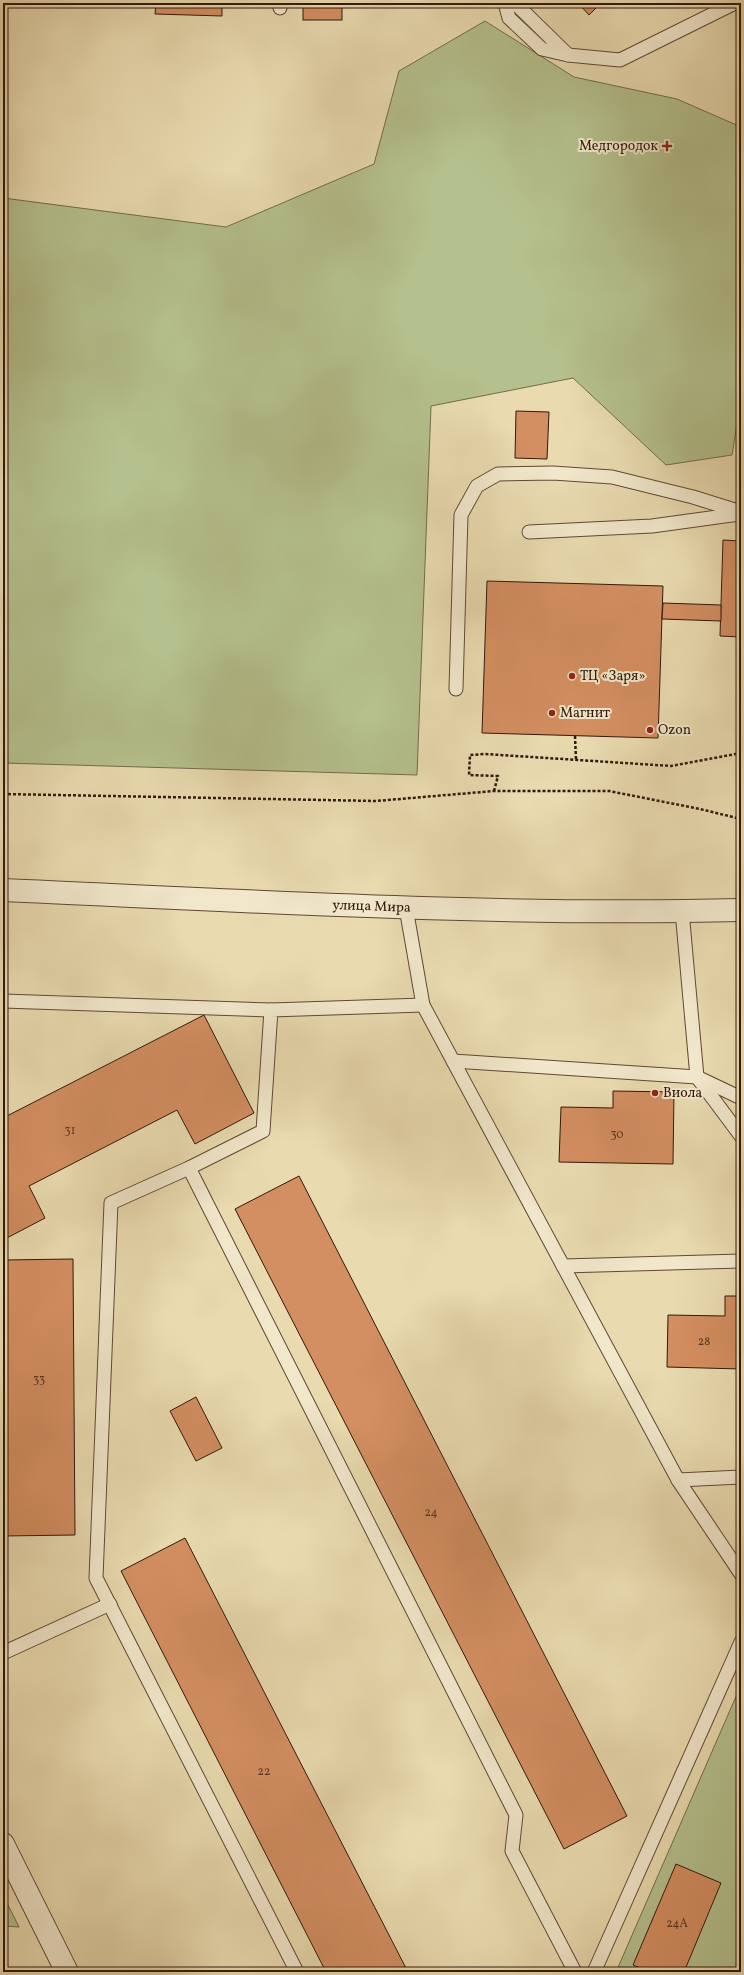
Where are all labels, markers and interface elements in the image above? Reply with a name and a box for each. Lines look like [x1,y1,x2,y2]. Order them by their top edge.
place label: Медгородок [579,137,659,156]
marker: Медгородок [661,140,673,152]
place label: ТЦ «Заря» [580,667,646,686]
marker: ТЦ «Заря» [567,671,577,681]
place label: Магнит [560,704,610,723]
marker: Магнит [547,708,557,718]
place label: Ozon [658,721,691,740]
marker: Ozon [645,725,655,735]
street label: улица Мира [332,895,411,917]
place label: Виола [663,1084,702,1103]
marker: Виола [650,1088,660,1098]
house number: 31 [65,1123,75,1139]
house number: 30 [610,1127,624,1143]
house number: 28 [698,1334,710,1350]
house number: 33 [33,1372,45,1388]
house number: 24 [424,1505,438,1521]
house number: 22 [258,1764,270,1780]
house number: 24А [666,1916,688,1932]

